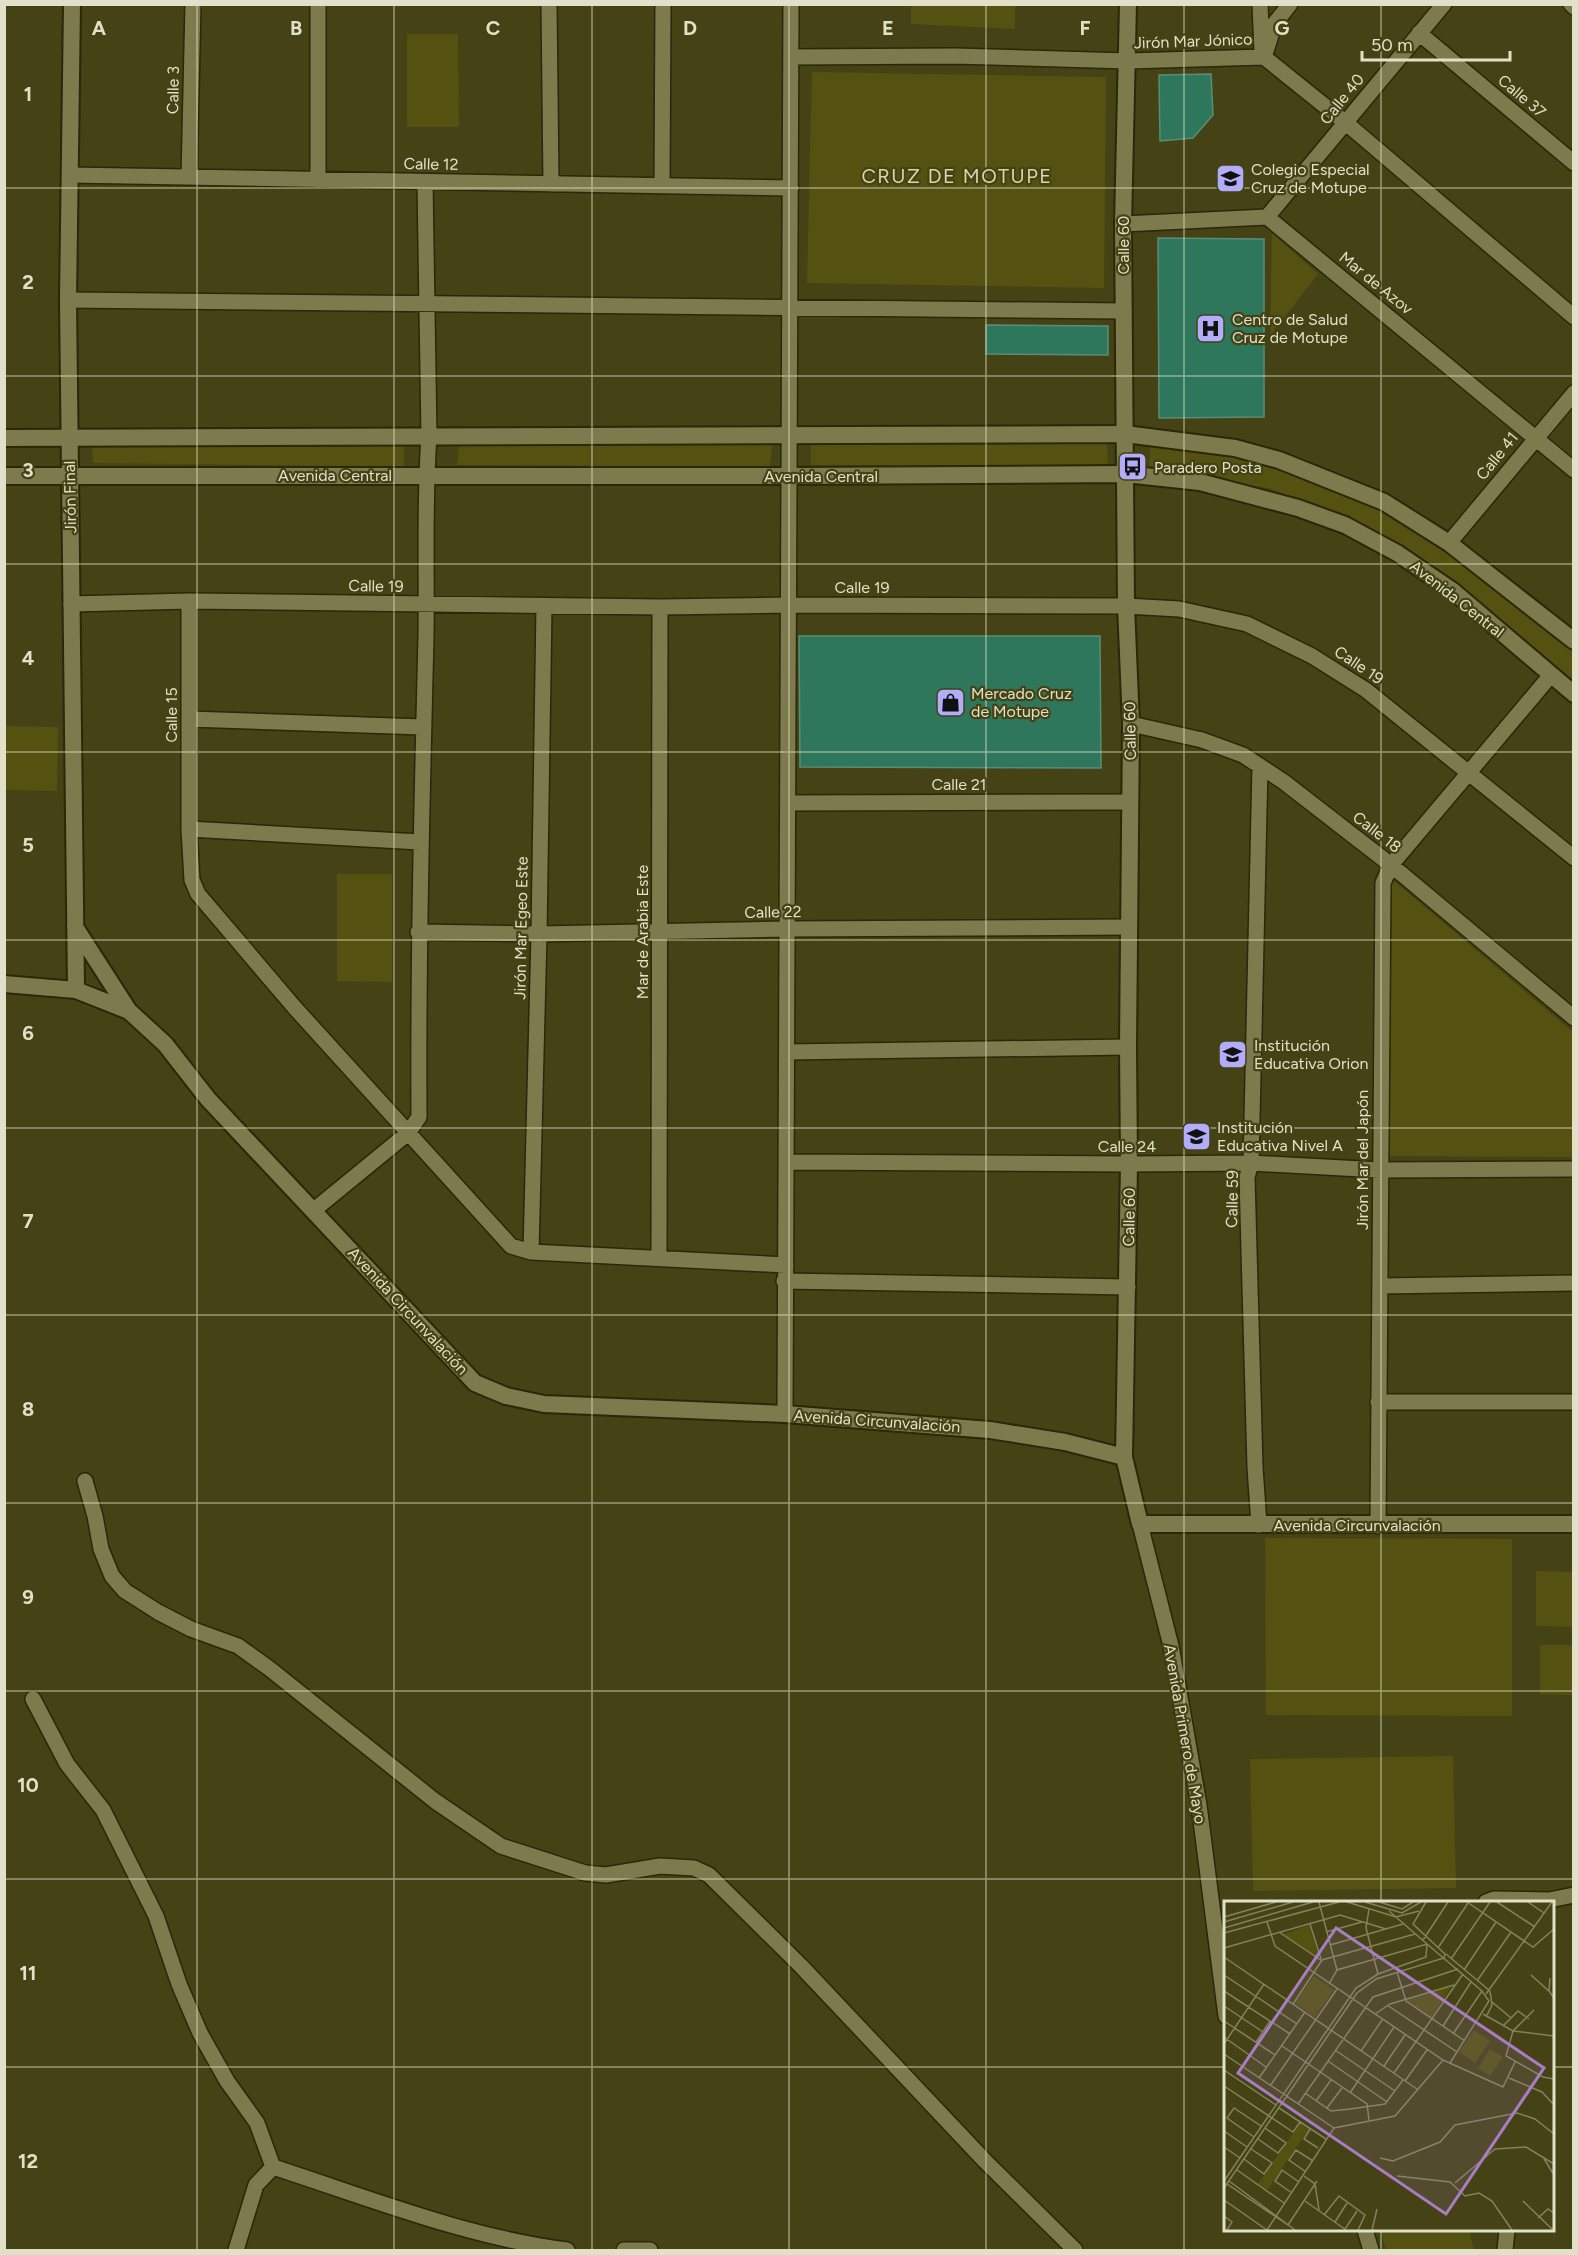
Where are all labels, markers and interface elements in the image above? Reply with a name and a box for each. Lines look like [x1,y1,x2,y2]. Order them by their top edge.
text: A [92,16,107,40]
text: B [290,16,302,40]
text: C [486,16,500,40]
text: D [683,16,697,40]
text: E [882,16,894,40]
text: F [1079,16,1091,40]
text: G [1275,16,1290,40]
scale bar [1362,24,1510,62]
street label: Jirón Mar Jónico [1133,29,1253,53]
text: 50 m [1371,34,1413,56]
street label: Calle 3 [163,66,183,114]
street label: Calle 40 [1316,70,1368,128]
street label: Calle 37 [1494,70,1550,122]
text: 1 [24,82,32,106]
street label: Calle 12 [403,154,459,174]
place label: Colegio Especial Cruz de Motupe [1251,160,1370,197]
school or university icon: Colegio Especial Cruz de Motupe [1214,162,1246,194]
district label: CRUZ DE MOTUPE [861,164,1053,188]
street label: Calle 60 [1114,216,1133,274]
street label: Mar de Azov [1335,248,1417,319]
text: 2 [22,270,34,294]
place label: Centro de Salud Cruz de Motupe [1232,310,1348,347]
hospital icon: Centro de Salud Cruz de Motupe [1195,312,1227,344]
street label: Calle 41 [1472,428,1522,484]
bus stop icon: Paradero Posta [1117,451,1149,483]
text: 3 [22,458,34,482]
place label: Paradero Posta [1154,458,1262,477]
street label: Jirón Final [60,461,80,533]
street label: Avenida Central [278,466,392,485]
street label: Avenida Central [764,467,878,486]
street label: Avenida Central [1406,556,1508,642]
street label: Calle 19 [348,576,404,596]
street label: Calle 19 [834,578,890,597]
street label: Calle 19 [1331,642,1387,688]
text: 4 [22,646,35,670]
place label: Mercado Cruz de Motupe [971,684,1072,721]
shop icon: Mercado Cruz de Motupe [934,686,966,718]
street label: Calle 15 [162,687,181,743]
street label: Calle 60 [1120,701,1140,761]
street label: Calle 21 [932,775,986,794]
street label: Calle 18 [1349,807,1405,857]
text: 5 [22,833,34,857]
street label: Jirón Mar Egeo Este [510,856,532,1000]
street label: Mar de Arabia Este [633,865,652,999]
street label: Calle 22 [744,902,802,922]
text: 6 [22,1021,34,1045]
place label: Institución Educativa Orion [1254,1036,1368,1073]
school or university icon: Institución Educativa Orion [1217,1038,1249,1070]
street label: Jirón Mar del Japón [1353,1090,1372,1230]
place label: Institución Educativa Nivel A [1217,1118,1343,1155]
school or university icon: Institución Educativa Nivel A [1180,1120,1212,1152]
street label: Calle 24 [1098,1137,1156,1156]
street label: Calle 59 [1222,1170,1242,1228]
street label: Calle 60 [1119,1187,1139,1247]
text: 7 [22,1209,34,1233]
street label: Avenida Circunvalación [344,1243,472,1379]
text: 8 [22,1397,34,1421]
street label: Avenida Circunvalación [793,1406,961,1436]
street label: Avenida Circunvalación [1273,1516,1441,1535]
text: 9 [22,1585,34,1609]
street label: Avenida Primero de Mayo [1160,1643,1210,1825]
text: 10 [17,1773,39,1797]
inset map [1224,1901,1554,2231]
text: 11 [20,1961,36,1985]
text: 12 [18,2149,38,2173]

